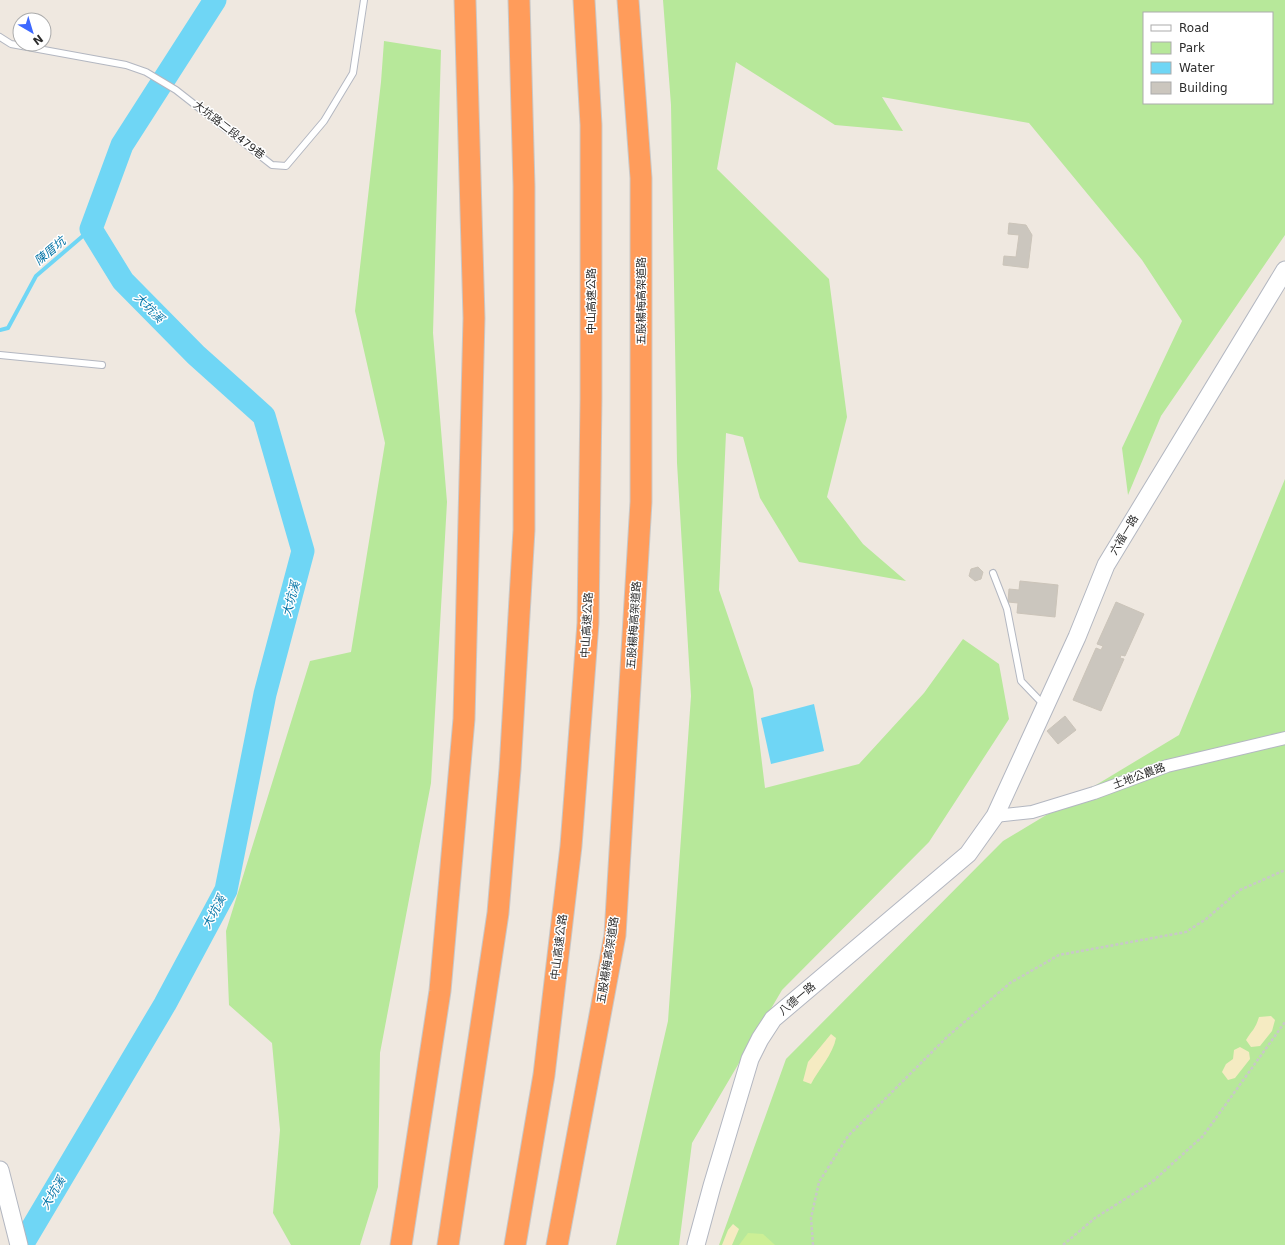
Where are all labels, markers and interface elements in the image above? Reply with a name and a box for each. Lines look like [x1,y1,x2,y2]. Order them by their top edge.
north arrow [12,12,52,52]
legend [1143,12,1273,104]
text: Road [1179,21,1209,35]
text: N [30,32,45,47]
text: Park [1179,41,1205,55]
text: Water [1179,61,1215,75]
text: Building [1179,81,1228,95]
street label: 大坑路二段479巷 [191,98,267,162]
water label: 陳厝坑 [32,233,70,268]
street label: 五股楊梅高架道路 [635,257,648,345]
street label: 中山高速公路 [585,268,598,334]
water label: 大坑溪 [131,290,168,327]
street label: 六福一路 [1107,513,1141,557]
water label: 大坑溪 [280,578,303,618]
street label: 五股楊梅高架道路 [624,581,644,669]
street label: 中山高速公路 [579,592,595,658]
street label: 土地公農路 [1111,760,1167,792]
water label: 大坑溪 [199,891,230,931]
street label: 中山高速公路 [549,913,569,981]
street label: 五股楊梅高架道路 [595,916,621,1004]
street label: 八德一路 [776,980,818,1018]
water label: 大坑溪 [38,1172,69,1212]

